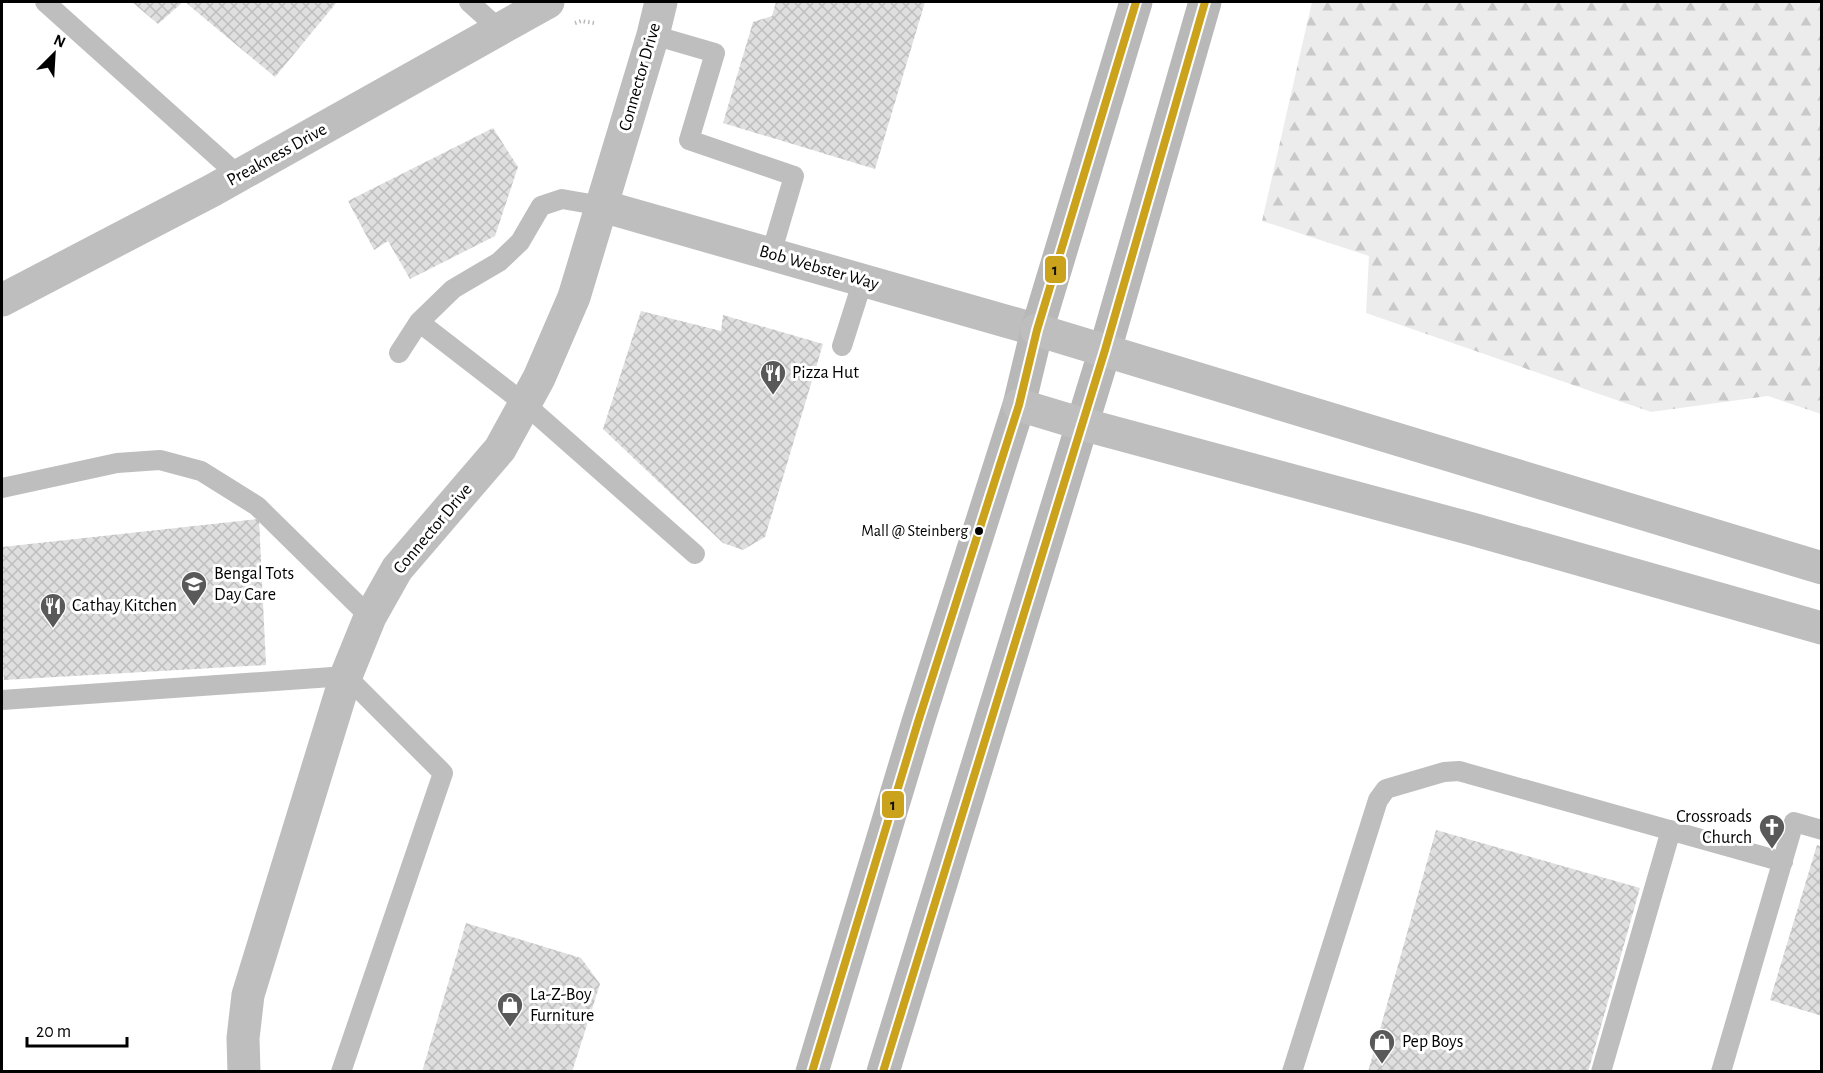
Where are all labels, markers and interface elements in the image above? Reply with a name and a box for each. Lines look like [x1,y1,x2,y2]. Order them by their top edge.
street label: Connector Drive [616,21,664,133]
north arrow [24,24,84,84]
text: N [51,32,68,51]
street label: Preakness Drive [224,120,330,190]
street label: Bob Webster Way [757,242,881,294]
line badge: 1 [1044,255,1067,284]
text: 1 [1052,262,1058,278]
restaurant icon: Pizza Hut [758,358,788,396]
place label: Pizza Hut [792,364,859,382]
street label: Connector Drive [390,480,476,578]
place label: Mall @ Steinberg [861,523,968,539]
marker: Mall @ Steinberg [973,525,985,537]
place label: Bengal Tots Day Care [214,565,294,604]
school or university icon: Bengal Tots Day Care [179,569,209,607]
restaurant icon: Cathay Kitchen [38,591,68,629]
place label: Cathay Kitchen [72,597,177,615]
line badge: 1 [881,790,905,819]
text: 1 [890,797,896,813]
place label: Crossroads Church [1676,808,1752,847]
church icon: Crossroads Church [1757,812,1787,850]
place label: La-Z-Boy Furniture [530,986,594,1025]
shop icon: La-Z-Boy Furniture [495,990,525,1028]
scale bar [27,1010,128,1048]
text: 20 m [36,1023,71,1041]
shop icon: Pep Boys [1367,1027,1397,1065]
place label: Pep Boys [1402,1033,1463,1051]

